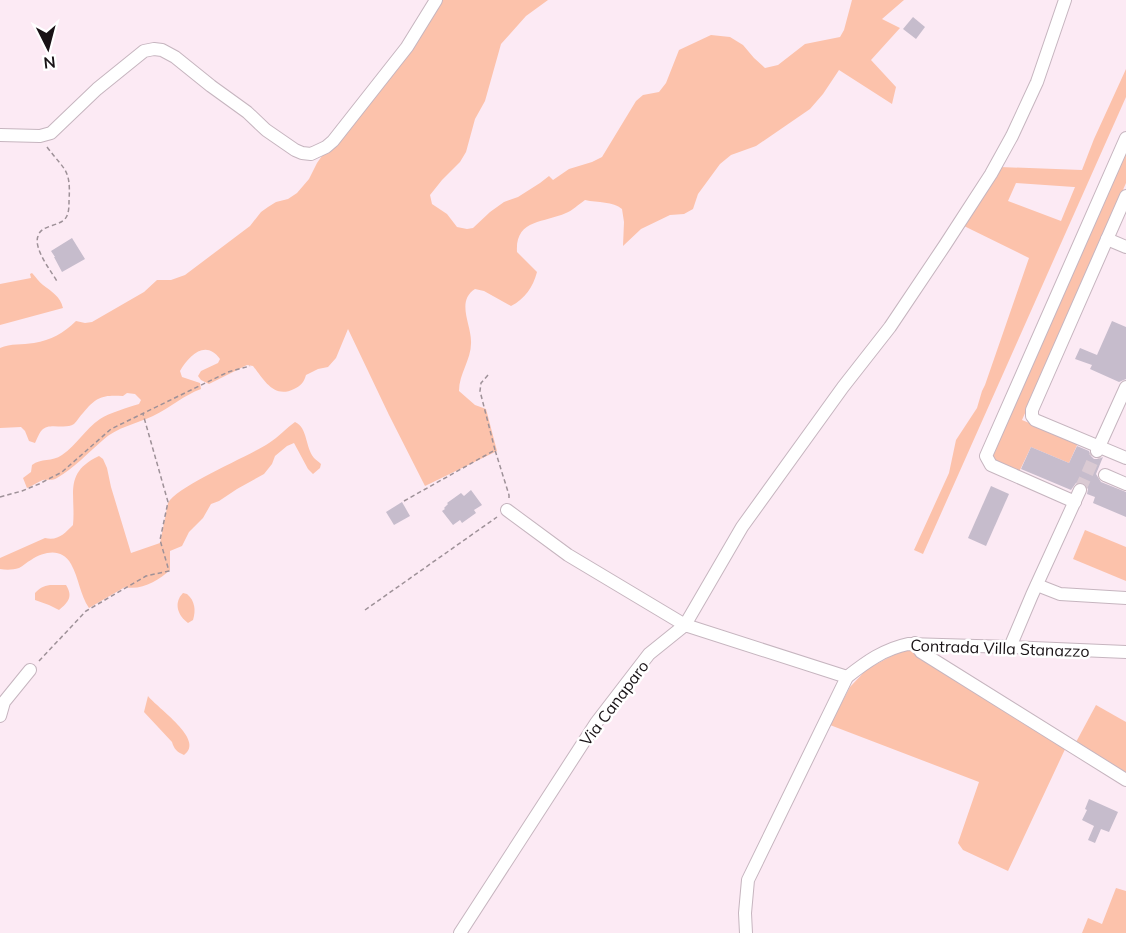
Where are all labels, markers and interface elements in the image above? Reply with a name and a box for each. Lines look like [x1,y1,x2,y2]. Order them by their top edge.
north arrow [18,18,78,78]
text: N [43,52,57,73]
street label: Contrada Villa Stanazzo [910,635,1090,661]
street label: Via Canaparo [575,656,653,750]

